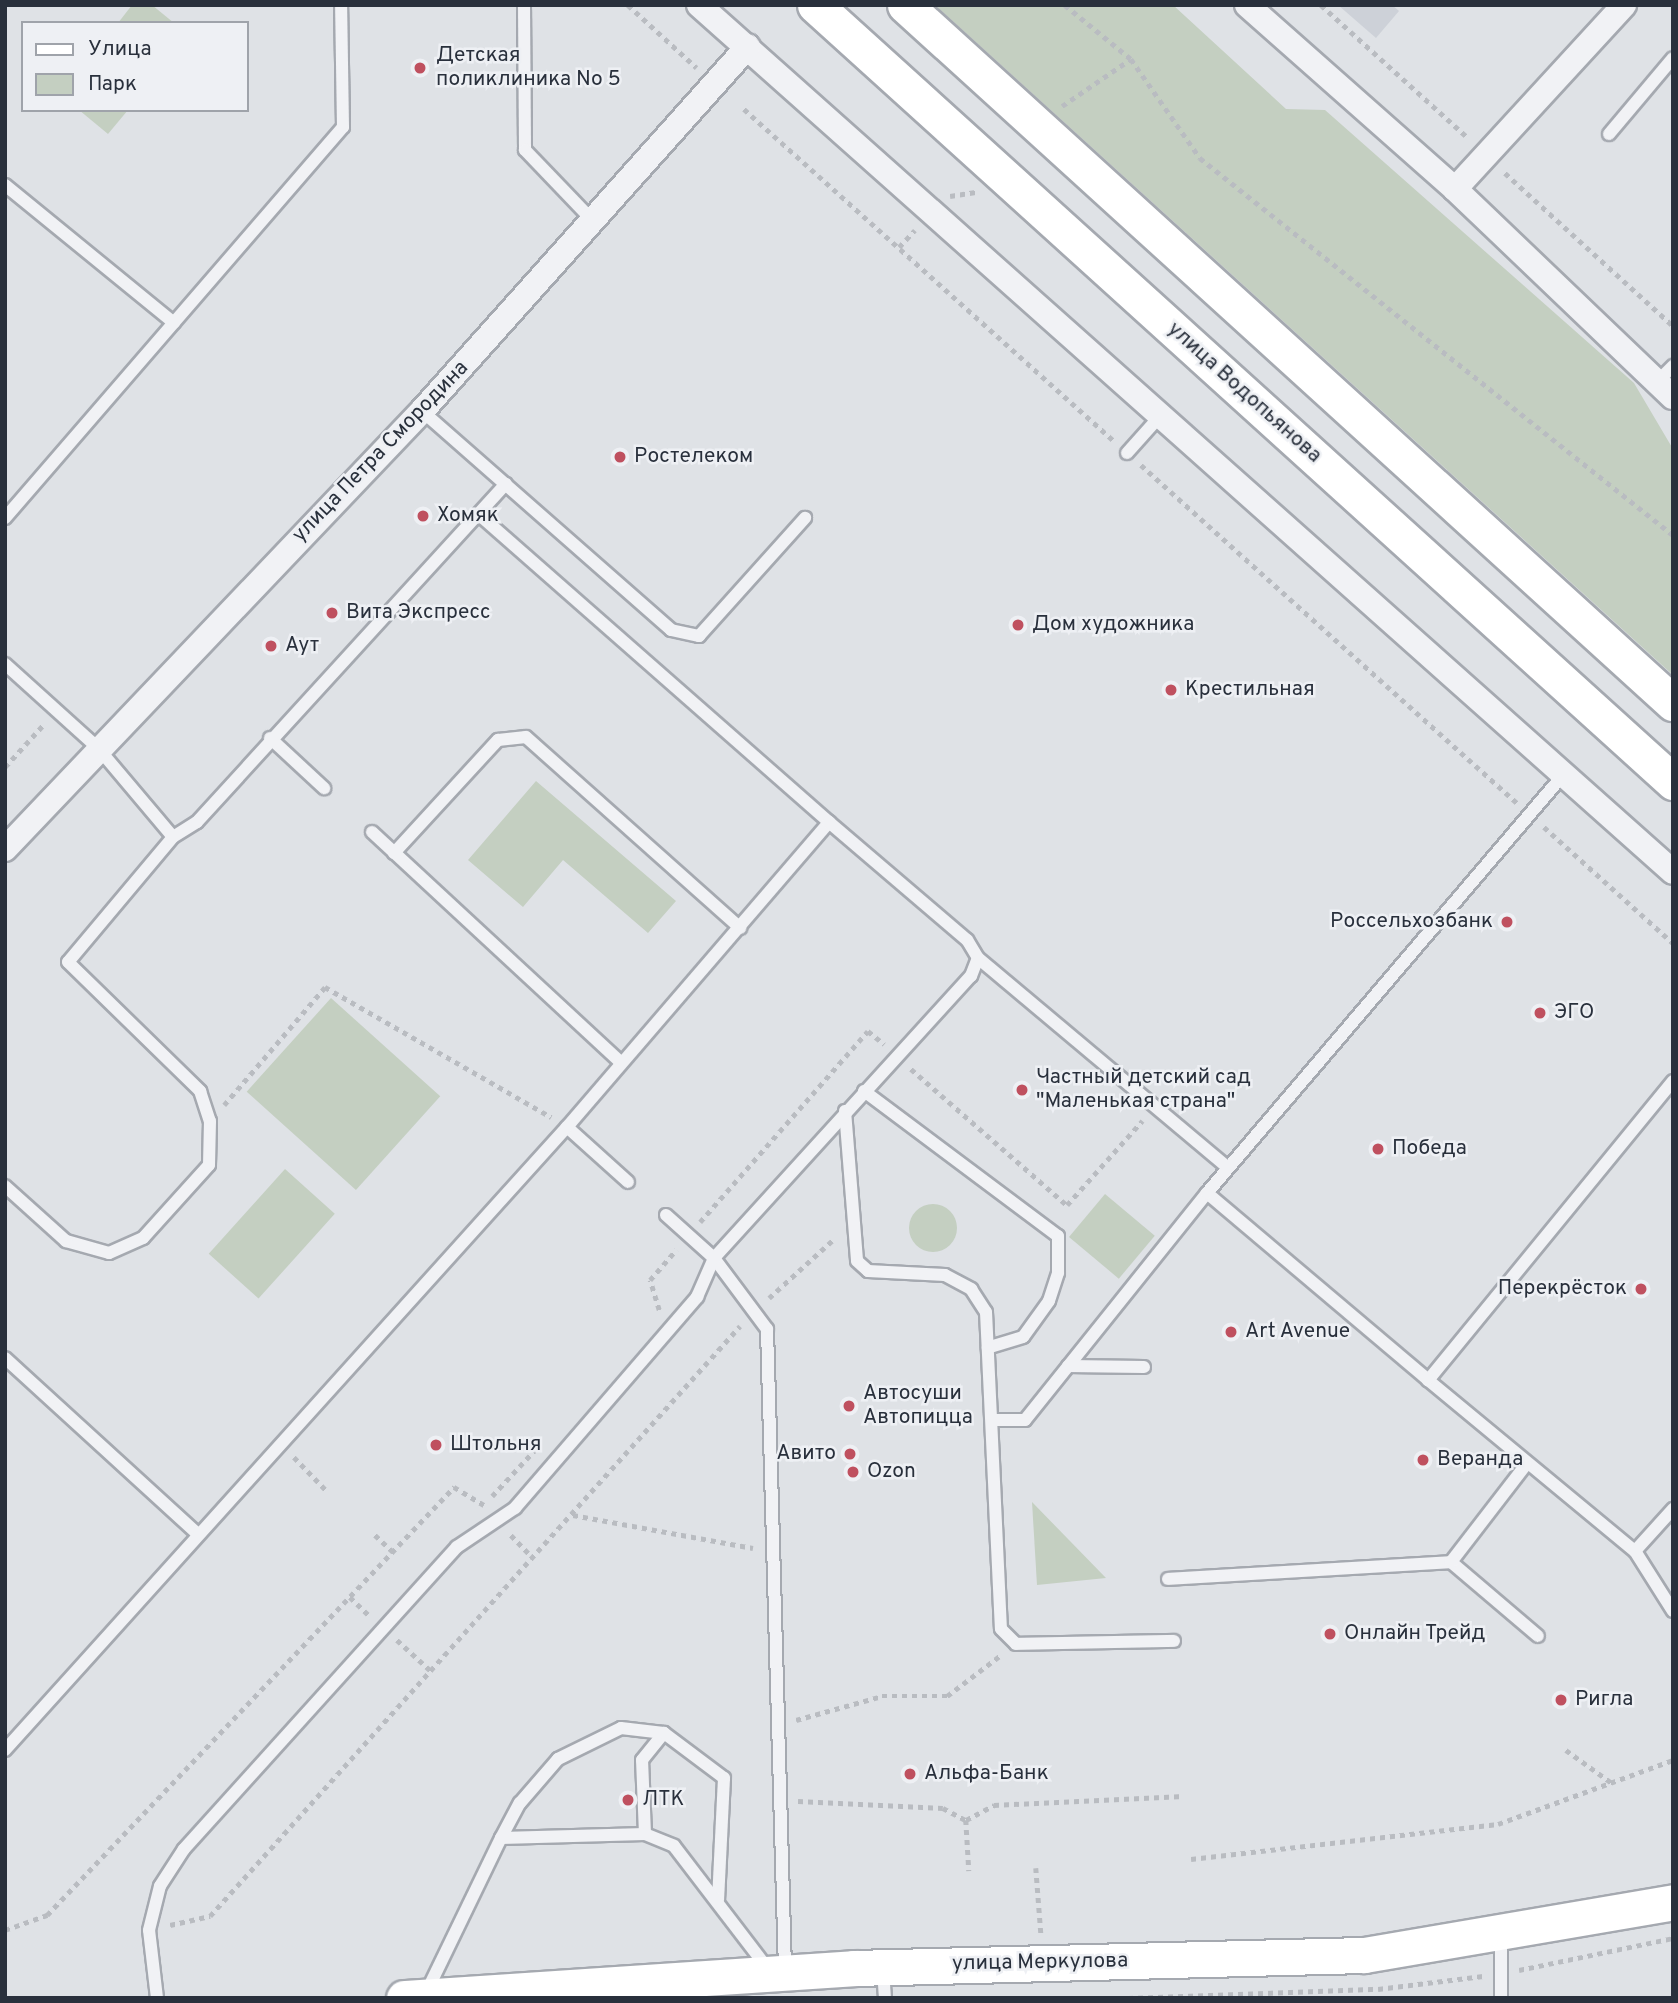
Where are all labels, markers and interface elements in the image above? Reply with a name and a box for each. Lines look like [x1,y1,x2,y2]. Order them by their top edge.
legend [21,21,248,112]
text: Улица [88,36,152,63]
place label: Детская поликлиника No 5 [436,43,621,93]
marker: Детская поликлиника No 5 [410,58,430,78]
text: Парк [88,71,137,98]
street label: улица Водопьянова [1162,317,1326,469]
street label: улица Петра Смородина [288,356,474,548]
place label: Ростелеком [634,444,753,470]
marker: Ростелеком [612,449,628,465]
place label: Хомяк [437,503,499,529]
marker: Хомяк [415,508,431,524]
place label: Вита Экспресс [346,600,491,626]
marker: Вита Экспресс [324,605,340,621]
place label: Дом художника [1032,612,1194,638]
marker: Дом художника [1010,617,1026,633]
place label: Аут [285,633,319,659]
marker: Аут [263,638,279,654]
place label: Крестильная [1185,677,1315,703]
marker: Крестильная [1163,682,1179,698]
place label: Россельхозбанк [1330,909,1493,935]
marker: Россельхозбанк [1499,914,1515,930]
place label: ЭГО [1554,1000,1594,1026]
marker: ЭГО [1532,1005,1548,1021]
place label: Частный детский сад "Маленькая страна" [1036,1065,1251,1115]
marker: Частный детский сад "Маленькая страна" [1014,1082,1030,1098]
place label: Победа [1392,1136,1467,1162]
marker: Победа [1370,1141,1386,1157]
place label: Перекрёсток [1498,1276,1627,1302]
marker: Перекрёсток [1633,1281,1649,1297]
place label: Art Avenue [1245,1319,1351,1345]
marker: Art Avenue [1223,1324,1239,1340]
place label: Автосуши Автопицца [863,1381,973,1431]
marker: Автосуши Автопицца [841,1398,857,1414]
place label: Штольня [450,1432,541,1458]
marker: Штольня [428,1437,444,1453]
place label: Авито [776,1441,836,1467]
marker: Авито [842,1446,858,1462]
place label: Веранда [1437,1447,1523,1473]
marker: Веранда [1415,1452,1431,1468]
place label: Ozon [867,1459,916,1485]
marker: Ozon [845,1464,861,1480]
place label: Онлайн Трейд [1344,1621,1486,1647]
marker: Онлайн Трейд [1322,1626,1338,1642]
place label: Ригла [1575,1687,1633,1713]
marker: Ригла [1553,1692,1569,1708]
place label: Альфа-Банк [924,1761,1049,1787]
marker: Альфа-Банк [902,1766,918,1782]
place label: ЛТК [642,1787,684,1813]
marker: ЛТК [620,1792,636,1808]
street label: улица Меркулова [952,1949,1128,1977]

